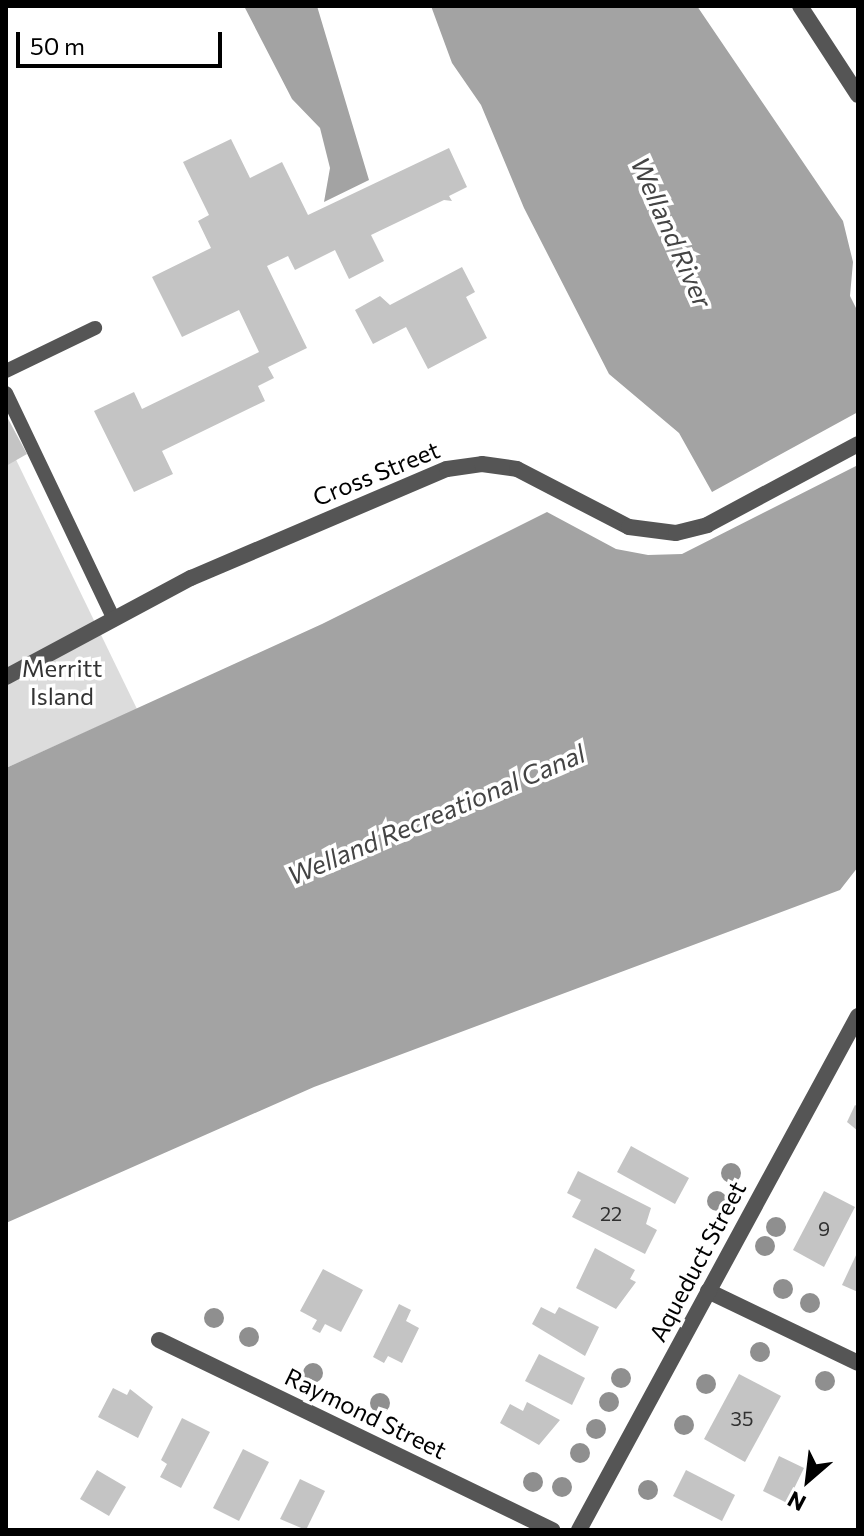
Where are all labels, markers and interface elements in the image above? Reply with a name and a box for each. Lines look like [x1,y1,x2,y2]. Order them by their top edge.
scale bar [20,16,226,66]
text: 50 m [30,31,85,60]
water label: Welland River [625,152,719,312]
street label: Cross Street [309,435,443,511]
park label: Merritt Island [22,654,102,710]
water label: Welland Recreational Canal [283,737,589,891]
street label: Aqueduct Street [643,1176,751,1346]
house number: 22 [600,1201,622,1225]
house number: 9 [818,1216,830,1240]
street label: Raymond Street [281,1361,451,1465]
house number: 35 [731,1406,753,1430]
north arrow [768,1440,848,1520]
text: N [783,1486,810,1517]

